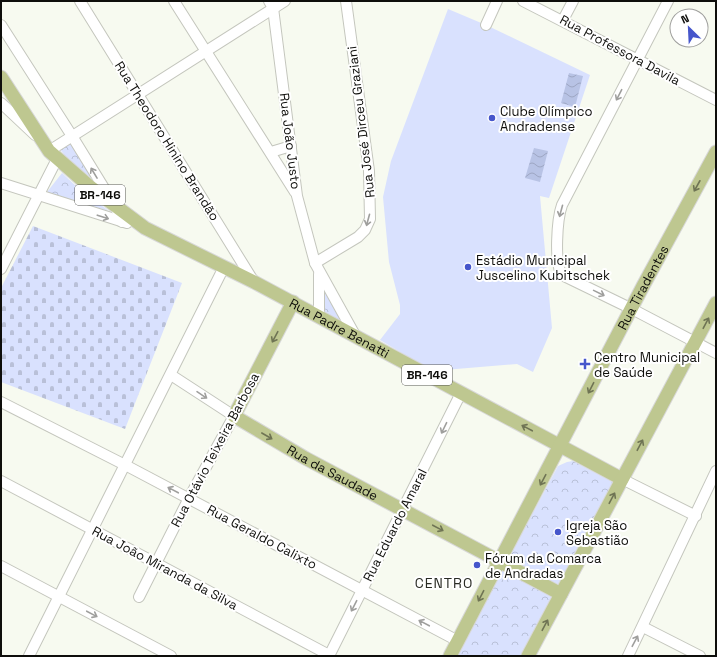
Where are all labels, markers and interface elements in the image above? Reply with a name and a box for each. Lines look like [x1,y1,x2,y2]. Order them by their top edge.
north arrow [669,8,709,48]
street label: Rua Professora Davila [557,11,684,89]
text: N [679,11,691,27]
street label: Rua José Dirceu Graziani [343,45,379,199]
street label: Rua Theodoro Hinino Brandão [111,58,223,224]
one-way arrow [615,89,622,101]
street label: Rua João Justo [276,92,304,190]
place label: Clube Olímpico Andradense [500,103,593,135]
marker: Clube Olímpico Andradense [487,113,497,123]
one-way arrow [90,167,98,179]
one-way arrow [693,180,701,192]
road number: BR-146 [75,185,125,205]
one-way arrow [556,204,564,217]
one-way arrow [364,213,371,226]
one-way arrow [96,214,109,221]
street label: Rua Tiradentes [613,242,672,333]
place label: Estádio Municipal Juscelino Kubitschek [476,252,610,284]
marker: Estádio Municipal Juscelino Kubitschek [463,262,473,272]
one-way arrow [593,290,605,297]
street label: Rua Padre Benatti [286,294,393,362]
one-way arrow [702,317,710,329]
one-way arrow [271,331,278,343]
place label: Centro Municipal de Saúde [594,349,700,381]
marker: Centro Municipal de Saúde [579,358,591,370]
road number: BR-146 [402,365,452,385]
street label: Rua Otávio Teixeira Barbosa [167,369,263,530]
one-way arrow [587,382,594,394]
one-way arrow [196,392,208,400]
one-way arrow [440,421,447,433]
one-way arrow [521,423,533,431]
one-way arrow [261,432,273,440]
one-way arrow [637,439,645,451]
street label: Rua da Saudade [284,441,381,504]
street label: Rua Eduardo Amaral [359,466,431,584]
one-way arrow [538,474,546,486]
one-way arrow [167,486,179,493]
one-way arrow [609,492,616,504]
street label: Rua Geraldo Calixto [204,501,320,573]
place label: Igreja São Sebastião [566,517,629,549]
street label: Rua João Miranda da Silva [89,522,241,614]
one-way arrow [432,525,444,532]
marker: Igreja São Sebastião [553,527,563,537]
place label: Fórum da Comarca de Andradas [485,550,602,582]
marker: Fórum da Comarca de Andradas [472,560,482,570]
district label: CENTRO [415,574,473,592]
one-way arrow [477,590,485,602]
one-way arrow [350,600,357,612]
one-way arrow [86,611,98,618]
one-way arrow [418,618,430,626]
one-way arrow [541,619,549,631]
one-way arrow [632,635,639,647]

